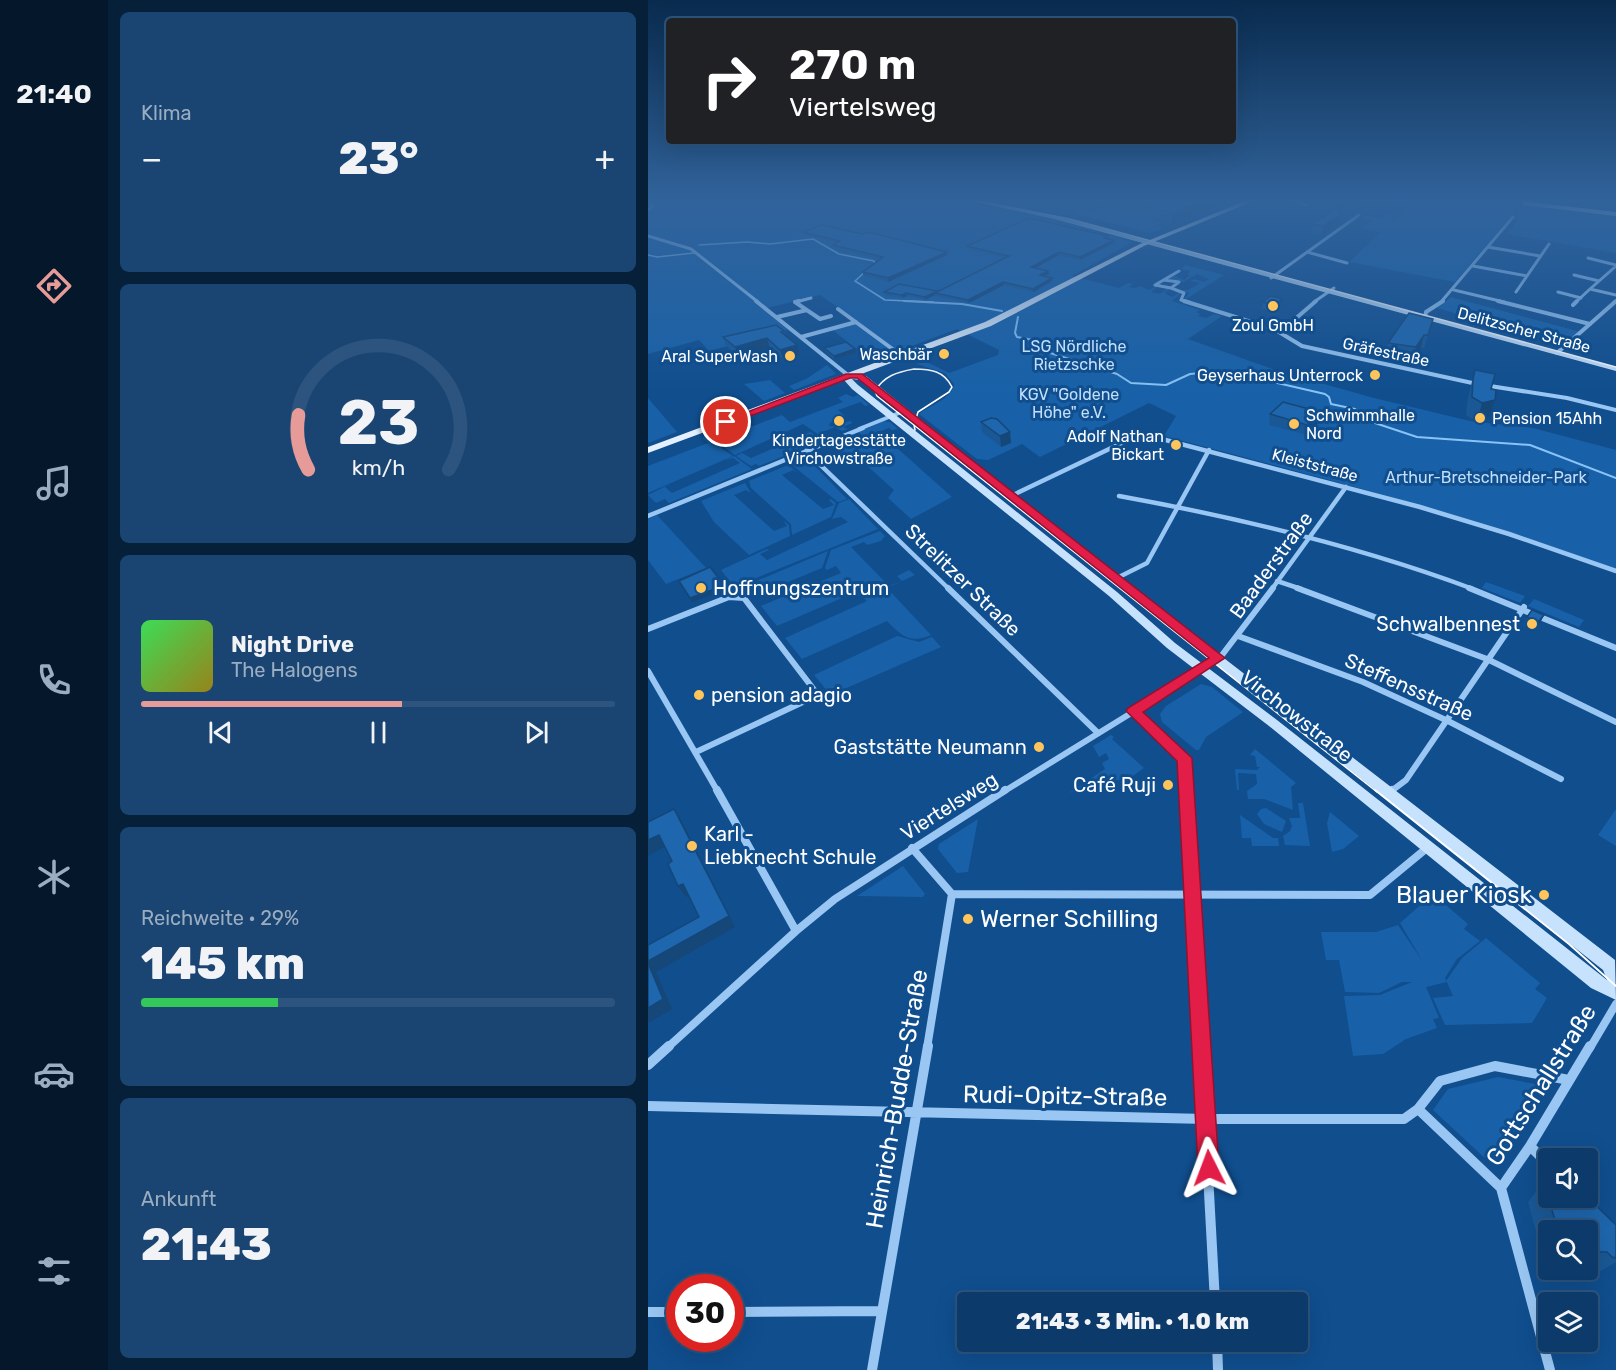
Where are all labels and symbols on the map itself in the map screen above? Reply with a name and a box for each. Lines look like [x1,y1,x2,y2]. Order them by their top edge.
marker: Zoul GmbH [1266,299,1280,313]
street label: Delitzscher Straße [1455,303,1593,357]
place label: Zoul GmbH [1232,316,1314,335]
street label: Gräfestraße [1341,334,1431,370]
park label: LSG Nördliche Rietzschke [1022,337,1126,374]
place label: Waschbär [860,345,932,364]
place label: Aral SuperWash [661,347,778,366]
marker: Waschbär [937,347,951,361]
marker: Aral SuperWash [783,349,797,363]
place label: Geyserhaus Unterrock [1197,366,1364,385]
marker: Geyserhaus Unterrock [1368,368,1382,382]
park label: KGV "Goldene Höhe" e.V. [1019,385,1119,422]
pin [700,396,751,447]
place label: Schwimmhalle Nord [1306,406,1415,443]
place label: Pension 15Ahh [1492,409,1602,428]
marker: Pension 15Ahh [1473,411,1487,425]
marker: Kindertagesstätte Virchowstraße [832,414,846,428]
marker: Schwimmhalle Nord [1287,417,1301,431]
place label: Adolf Nathan Bickart [1067,427,1164,464]
place label: Kindertagesstätte Virchowstraße [772,431,906,468]
marker: Adolf Nathan Bickart [1169,438,1183,452]
street label: Kleiststraße [1270,444,1360,486]
park label: Arthur-Bretschneider-Park [1385,468,1587,487]
street label: Baaderstraße [1224,507,1318,623]
street label: Strelitzer Straße [900,519,1026,641]
place label: Hoffnungszentrum [713,576,889,600]
marker: Hoffnungszentrum [694,581,708,595]
place label: Schwalbennest [1376,612,1520,636]
marker: Schwalbennest [1525,617,1539,631]
street label: Steffensstraße [1341,648,1477,726]
street label: Virchowstraße [1236,665,1358,767]
place label: pension adagio [711,683,852,707]
marker: pension adagio [692,688,706,702]
place label: Gaststätte Neumann [833,735,1027,759]
marker: Gaststätte Neumann [1032,740,1046,754]
street label: Viertelsweg [896,767,1002,845]
place label: Café Ruji [1073,773,1156,797]
marker: Café Ruji [1161,778,1175,792]
place label: Karl - Liebknecht Schule [704,822,876,869]
marker: Karl - Liebknecht Schule [685,839,699,853]
place label: Blauer Kiosk [1396,881,1533,909]
marker: Blauer Kiosk [1537,888,1551,902]
place label: Werner Schilling [980,905,1159,933]
marker: Werner Schilling [961,912,975,926]
street label: Heinrich-Budde-Straße [860,967,934,1231]
street label: Gottschallstraße [1480,999,1602,1171]
street label: Rudi-Opitz-Straße [963,1080,1167,1112]
position arrow [1177,1136,1241,1200]
speed limit sign: 30 [666,1274,744,1352]

